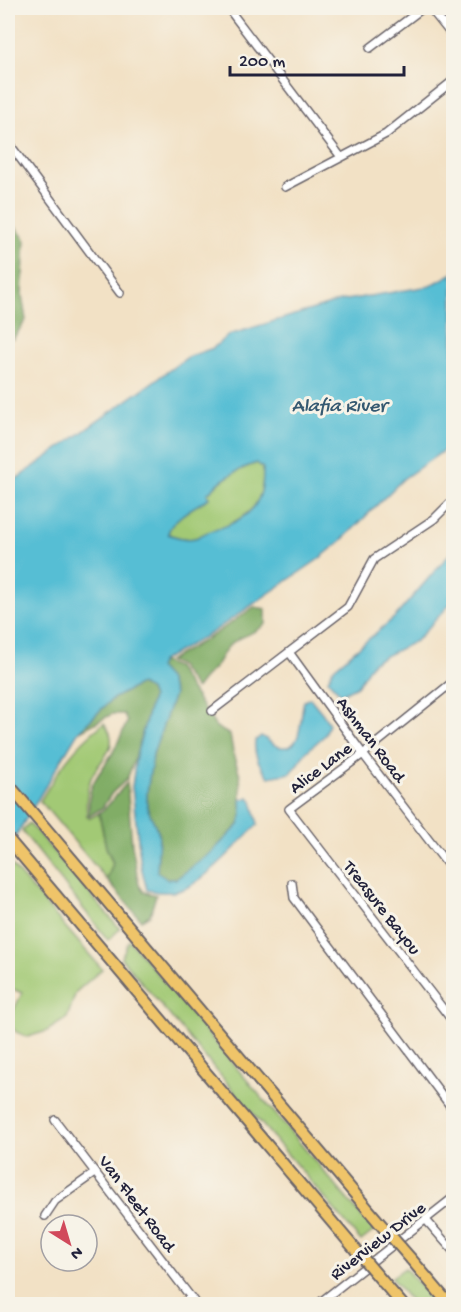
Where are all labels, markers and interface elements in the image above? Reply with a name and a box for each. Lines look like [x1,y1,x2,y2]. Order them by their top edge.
scale bar [230,39,404,77]
text: 200 m [239,52,286,73]
water label: Alafia River [292,396,390,419]
street label: Ashman Road [331,694,410,789]
street label: Alice Lane [286,738,357,799]
street label: Treasure Bayou [337,857,425,960]
street label: Van Fleet Road [92,1151,180,1258]
street label: Riverview Drive [327,1198,431,1286]
north arrow [39,1213,99,1273]
text: N [66,1241,86,1263]

